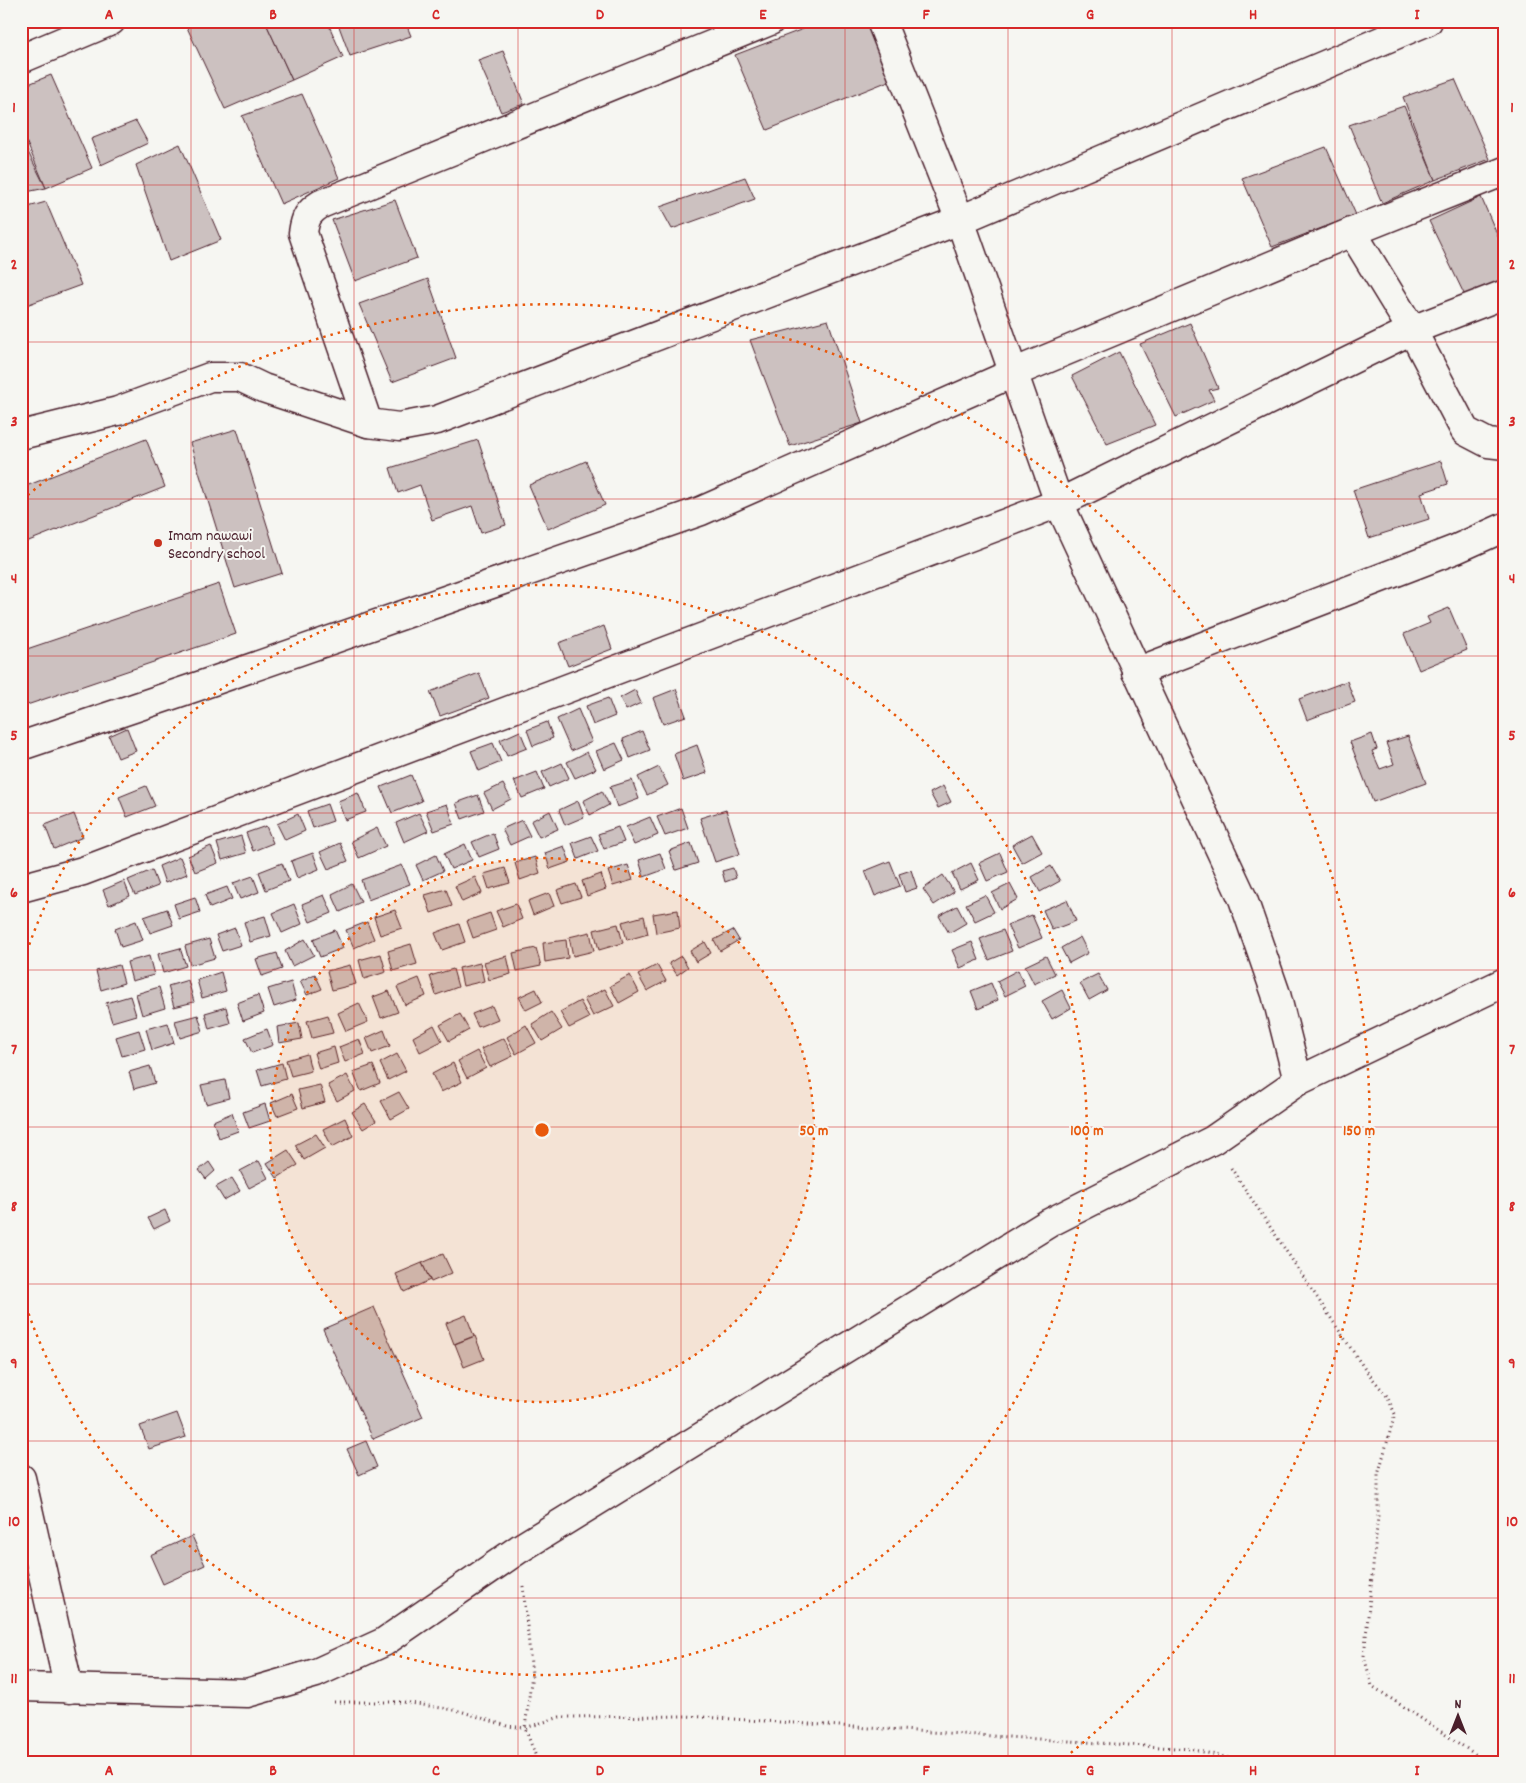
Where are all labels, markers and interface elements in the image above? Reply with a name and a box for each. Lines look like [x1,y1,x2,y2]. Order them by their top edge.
text: A [105,4,114,27]
text: B [269,4,277,27]
text: C [432,4,440,27]
text: D [596,4,605,27]
text: E [759,4,767,27]
text: F [922,4,930,27]
text: G [1086,4,1094,27]
text: H [1249,4,1257,27]
text: I [1415,4,1421,27]
text: 1 [12,97,16,120]
text: 1 [1510,97,1514,120]
text: 2 [11,254,18,277]
text: 2 [1509,254,1516,277]
text: 3 [10,411,18,434]
text: 3 [1508,411,1516,434]
place label: Imam nawawi Secondry school [168,525,265,566]
marker: Imam nawawi Secondry school [152,537,164,549]
text: 4 [11,568,17,591]
text: 4 [1509,568,1515,591]
text: 5 [10,725,18,748]
text: 5 [1508,725,1516,748]
text: 6 [10,882,18,905]
text: 6 [1508,882,1516,905]
text: 7 [11,1039,17,1062]
text: 7 [1509,1039,1515,1062]
centre of rings [533,1121,551,1139]
text: 50 m [800,1121,828,1143]
text: 100 m [1070,1121,1104,1143]
text: 150 m [1343,1121,1375,1143]
text: 8 [11,1196,18,1219]
text: 8 [1509,1196,1516,1219]
text: 9 [10,1353,18,1376]
text: 9 [1508,1353,1516,1376]
text: 10 [8,1511,20,1534]
text: 10 [1506,1511,1518,1534]
text: 11 [10,1668,18,1691]
text: 11 [1508,1668,1516,1691]
north arrow [1434,1690,1484,1740]
text: N [1455,1695,1462,1715]
text: A [105,1760,114,1783]
text: B [269,1760,277,1783]
text: C [432,1760,440,1783]
text: D [596,1760,605,1783]
text: E [759,1760,767,1783]
text: F [922,1760,930,1783]
text: G [1086,1760,1094,1783]
text: H [1249,1760,1257,1783]
text: I [1415,1760,1421,1783]

